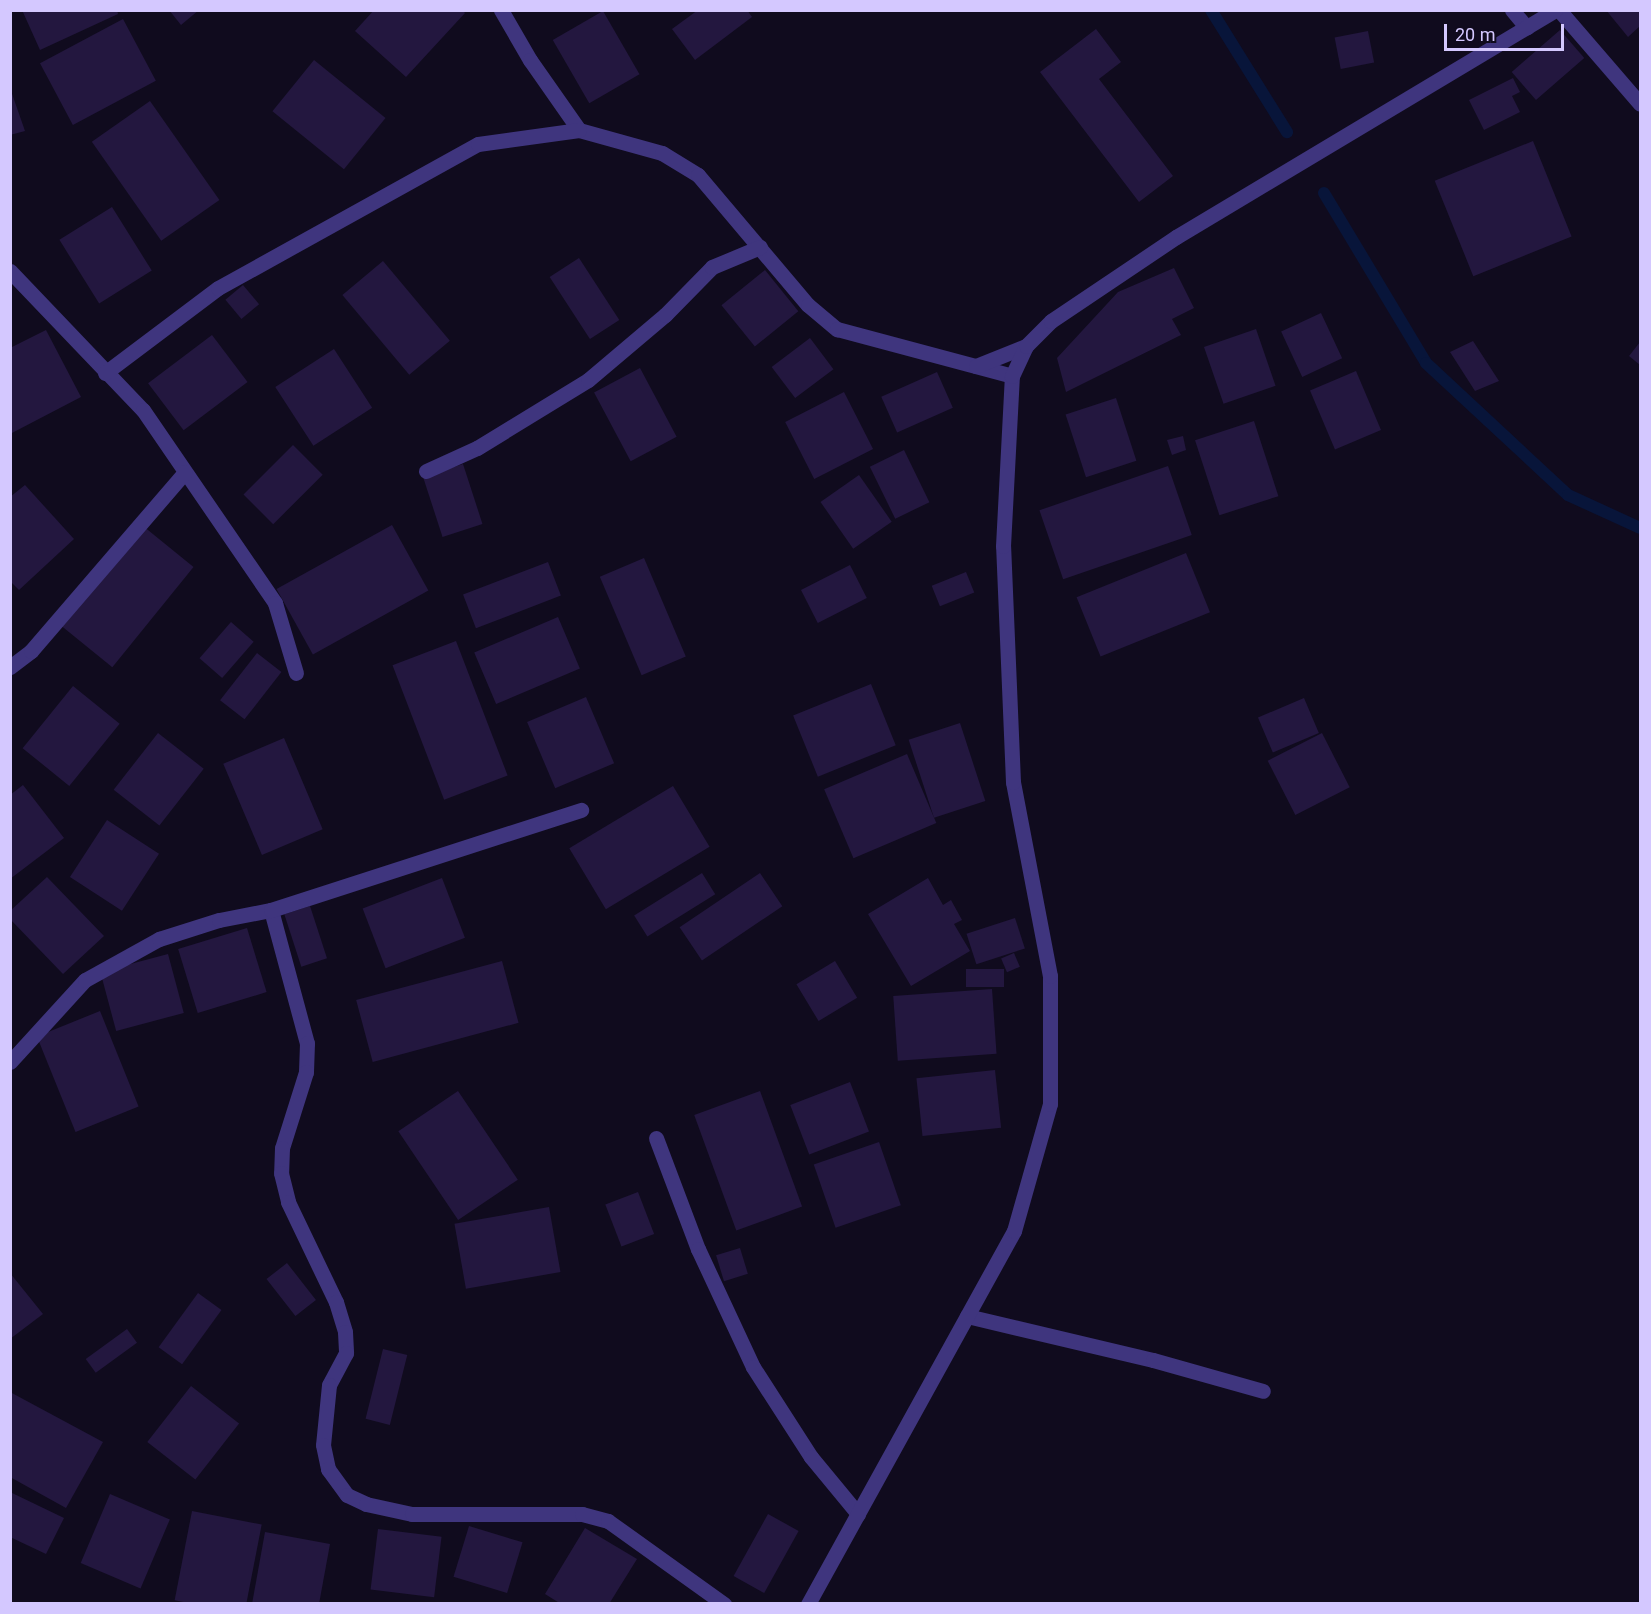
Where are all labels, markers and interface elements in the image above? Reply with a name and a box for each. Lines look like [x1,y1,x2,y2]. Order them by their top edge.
scale bar [1447,12,1567,50]
text: 20 m [1455,24,1495,45]

